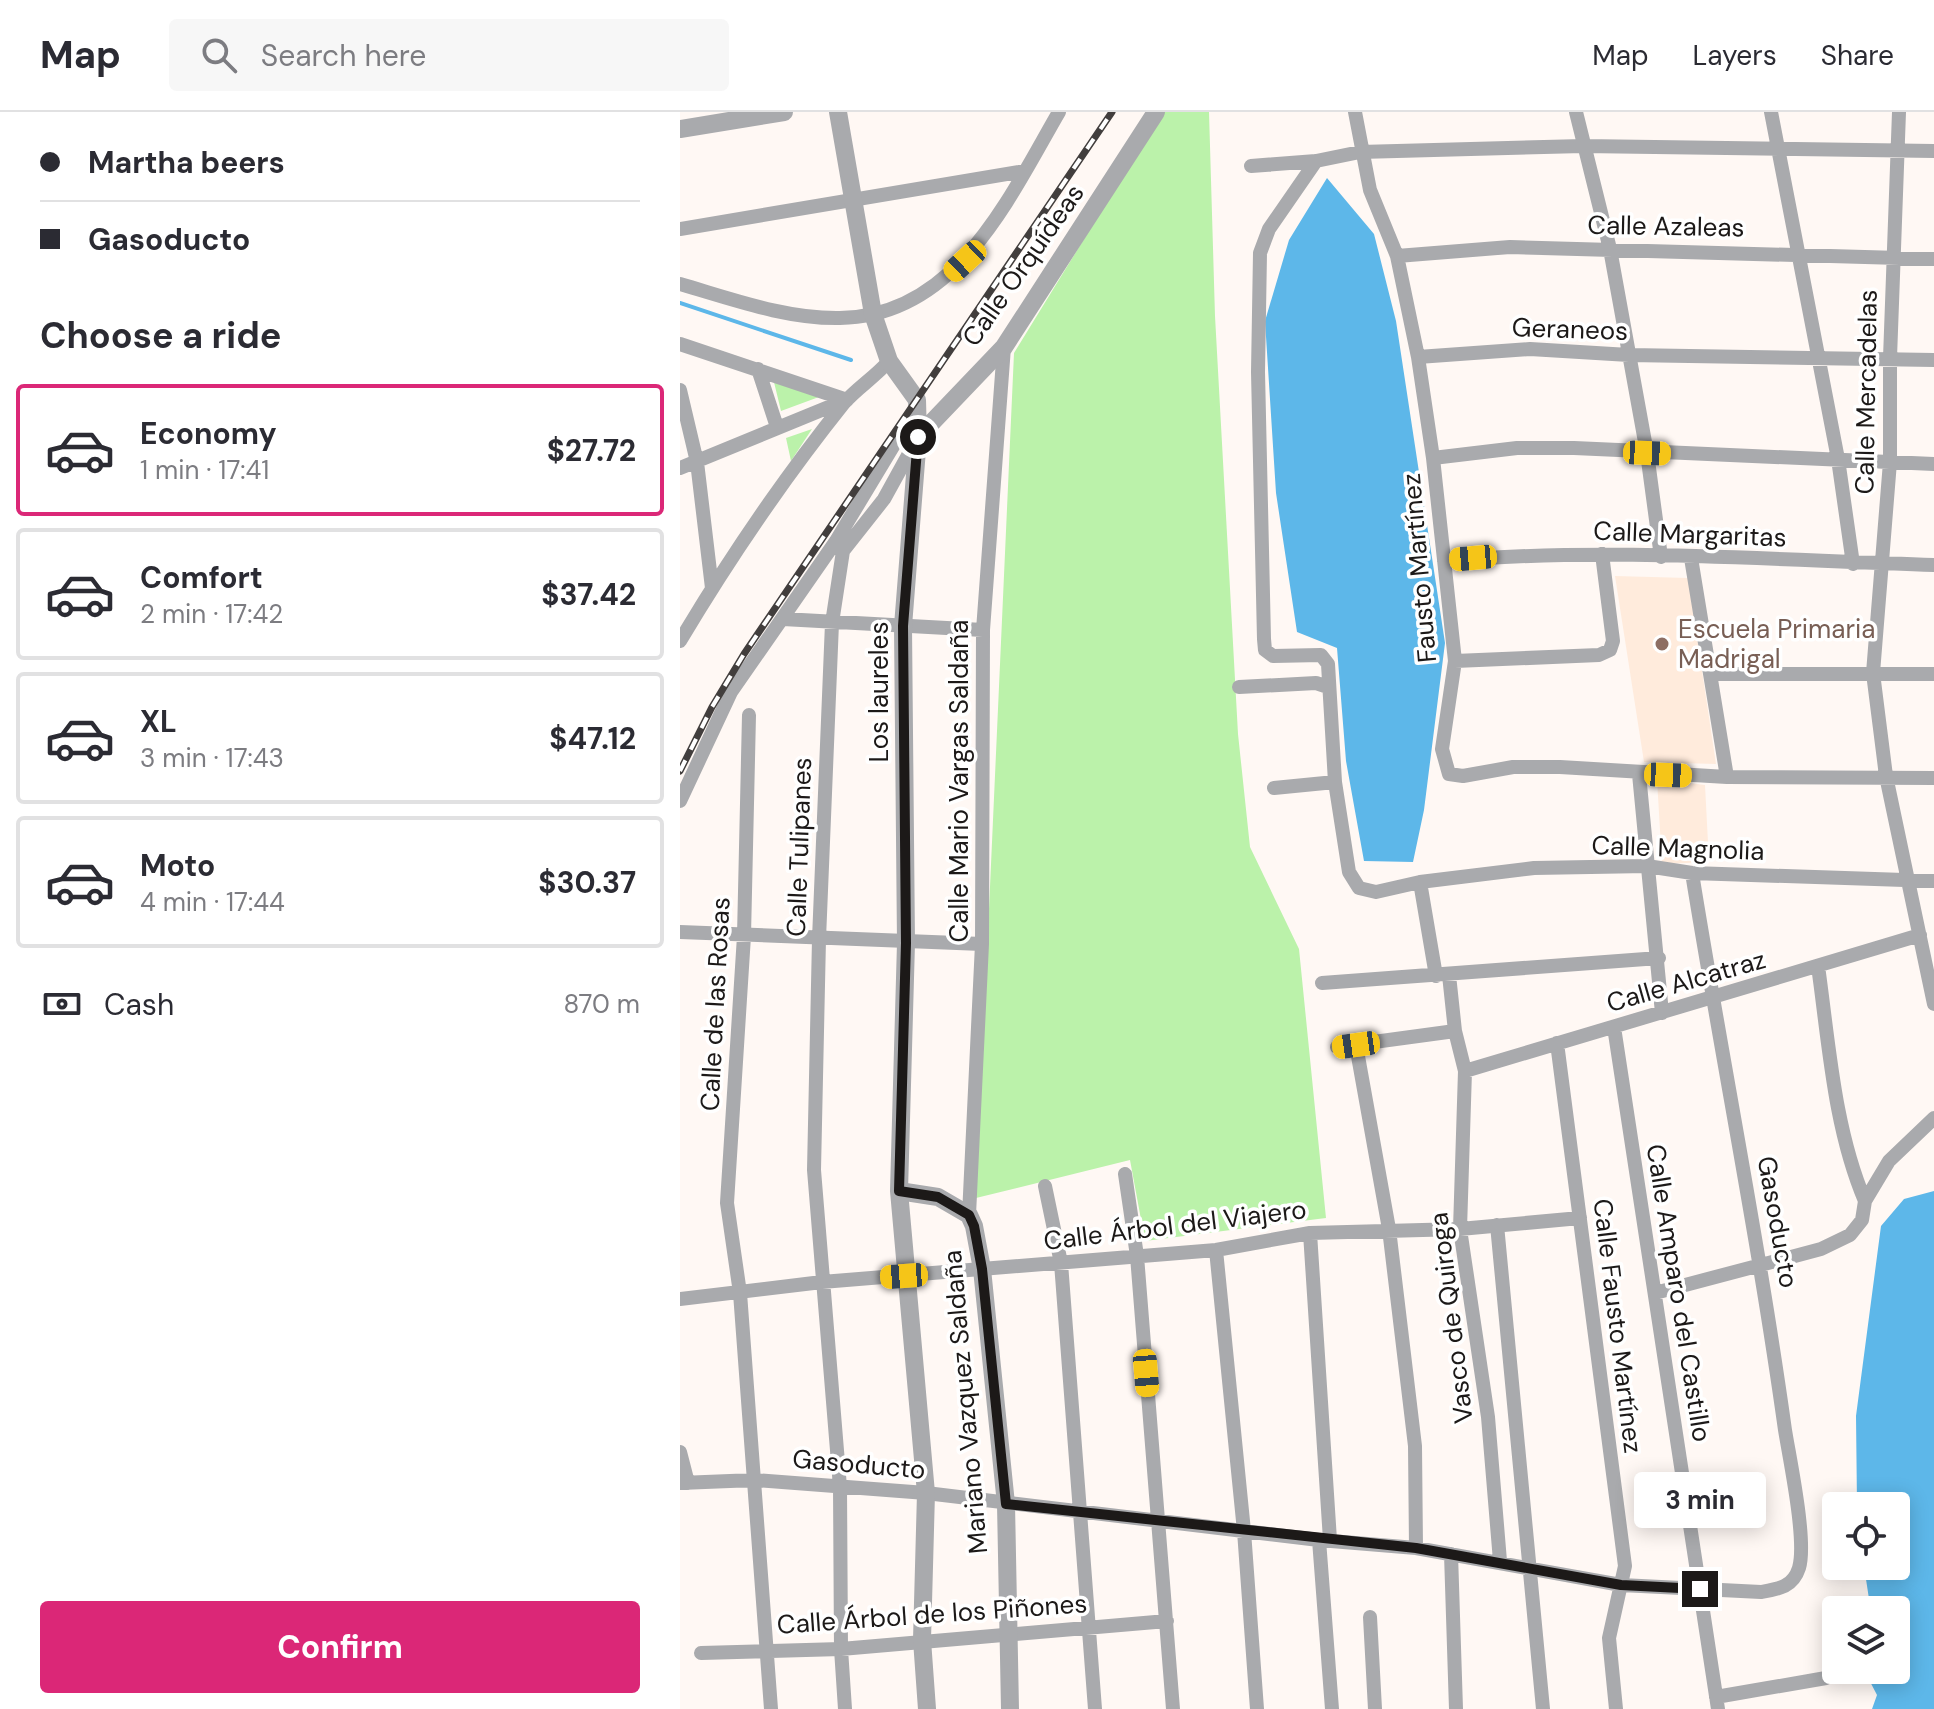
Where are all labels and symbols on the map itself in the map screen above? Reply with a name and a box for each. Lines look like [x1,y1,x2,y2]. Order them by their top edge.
street label: Calle Orquídeas [954,177,1092,353]
street label: Calle Azaleas [1587,208,1745,244]
car [939,236,991,286]
street label: Calle Mercadelas [1847,289,1885,495]
street label: Geraneos [1511,310,1629,348]
route start [900,419,936,455]
car [1623,440,1671,466]
street label: Fausto Martínez [1394,472,1444,664]
street label: Calle Margaritas [1593,514,1787,554]
car [1448,544,1498,572]
place label: Escuela Primaria Madrigal [1678,612,1875,676]
street label: Calle Mario Vargas Saldaña [942,620,976,942]
street label: Los laureles [862,622,896,762]
marker: Escuela Primaria Madrigal [1653,635,1671,653]
street label: Calle Tulipanes [779,757,819,937]
car [1644,762,1692,788]
street label: Calle Magnolia [1591,828,1765,868]
street label: Calle de las Rosas [692,896,738,1112]
street label: Calle Alcatraz [1603,942,1769,1020]
car [1331,1030,1381,1060]
street label: Calle Amparo del Castillo [1639,1142,1719,1444]
street label: Gasoducto [1750,1153,1806,1291]
street label: Calle Árbol del Viajero [1042,1192,1308,1258]
street label: Calle Fausto Martínez [1586,1197,1650,1455]
street label: Vasco de Quiroga [1421,1211,1481,1425]
street label: Mariano Vazquez Saldaña [935,1249,995,1555]
car [879,1262,929,1290]
car [1132,1348,1160,1398]
street label: Gasoducto [791,1441,927,1487]
callout: 3 min [1634,1473,1766,1529]
route end [1682,1571,1718,1607]
street label: Calle Árbol de los Piñones [776,1586,1088,1642]

